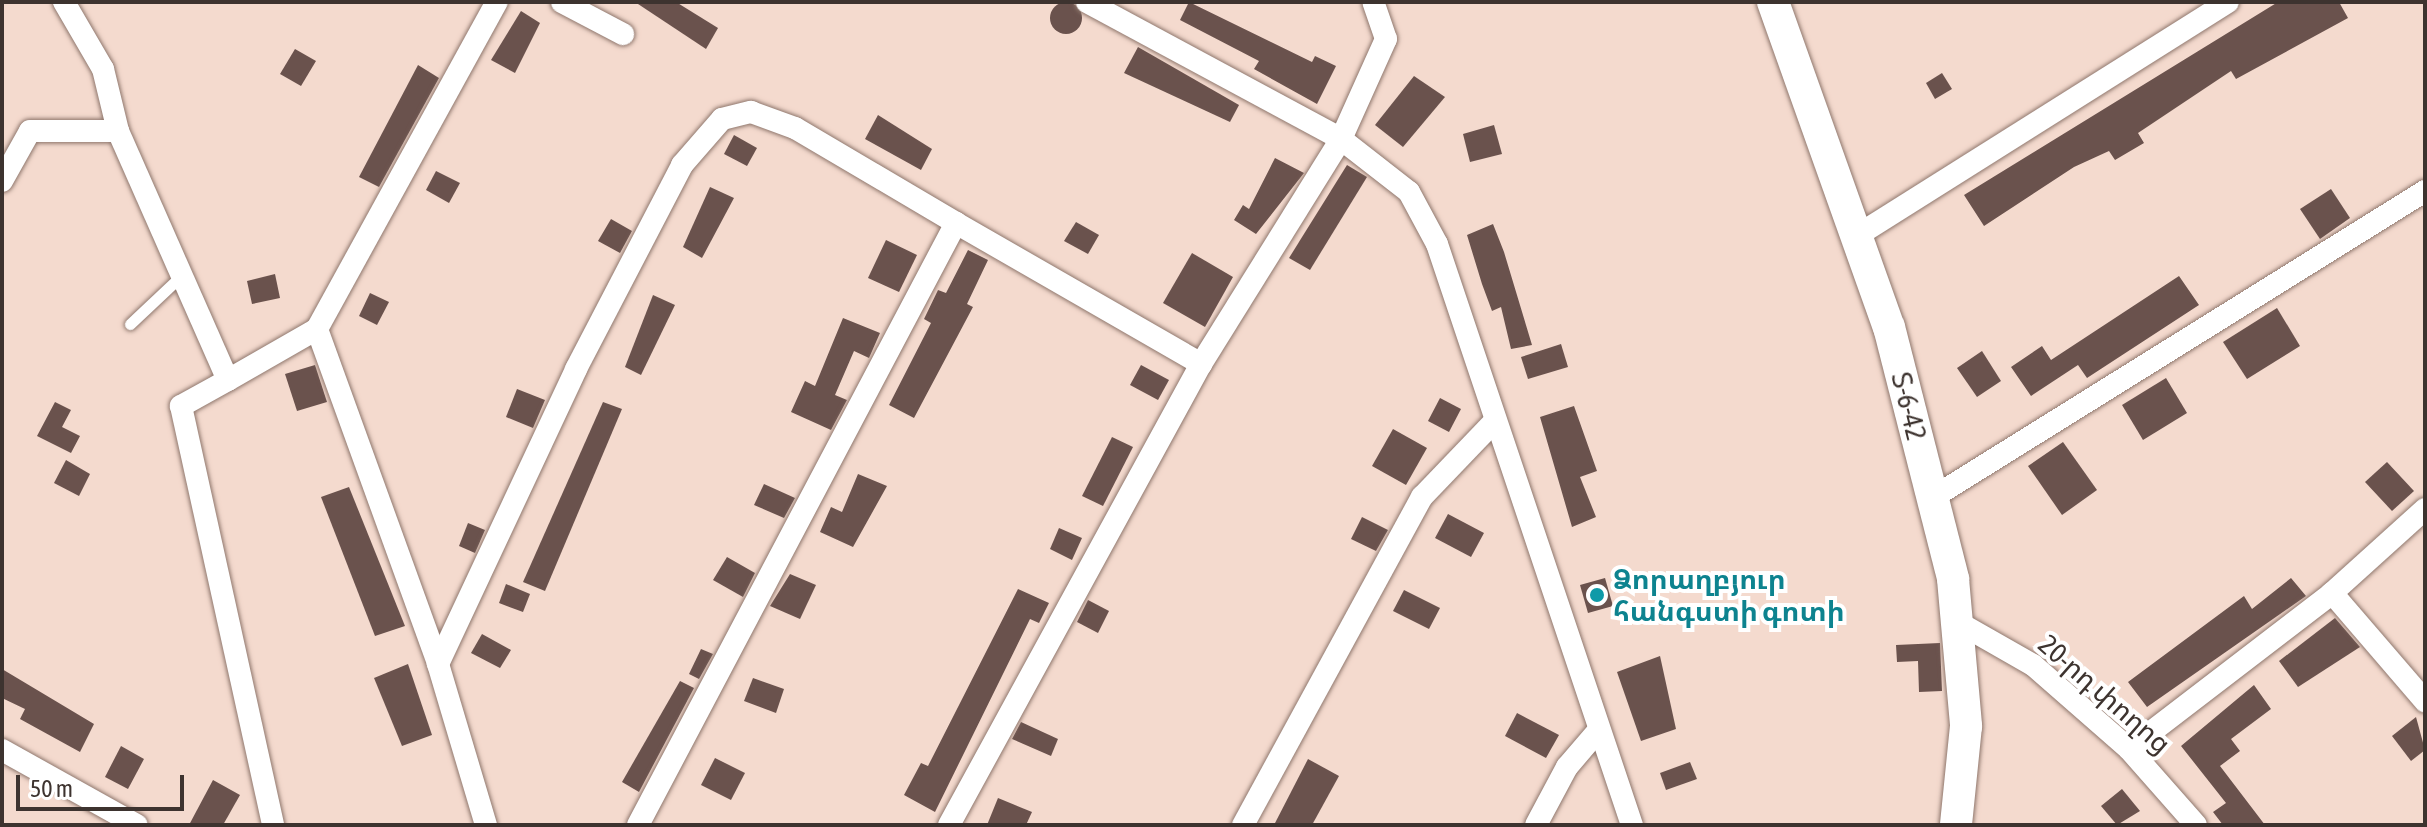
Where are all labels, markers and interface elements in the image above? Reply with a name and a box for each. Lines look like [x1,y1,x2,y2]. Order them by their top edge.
street label: Տ-6-42 [1884,368,1934,444]
place label: Ձորաղբյուր հանգստի գոտի [1613,562,1845,628]
marker: Ձորաղբյուր հանգստի գոտի [1588,586,1606,604]
street label: 20-րդ փողոց [2032,627,2178,761]
scale bar [20,759,188,809]
text: 50 m [30,775,73,802]

